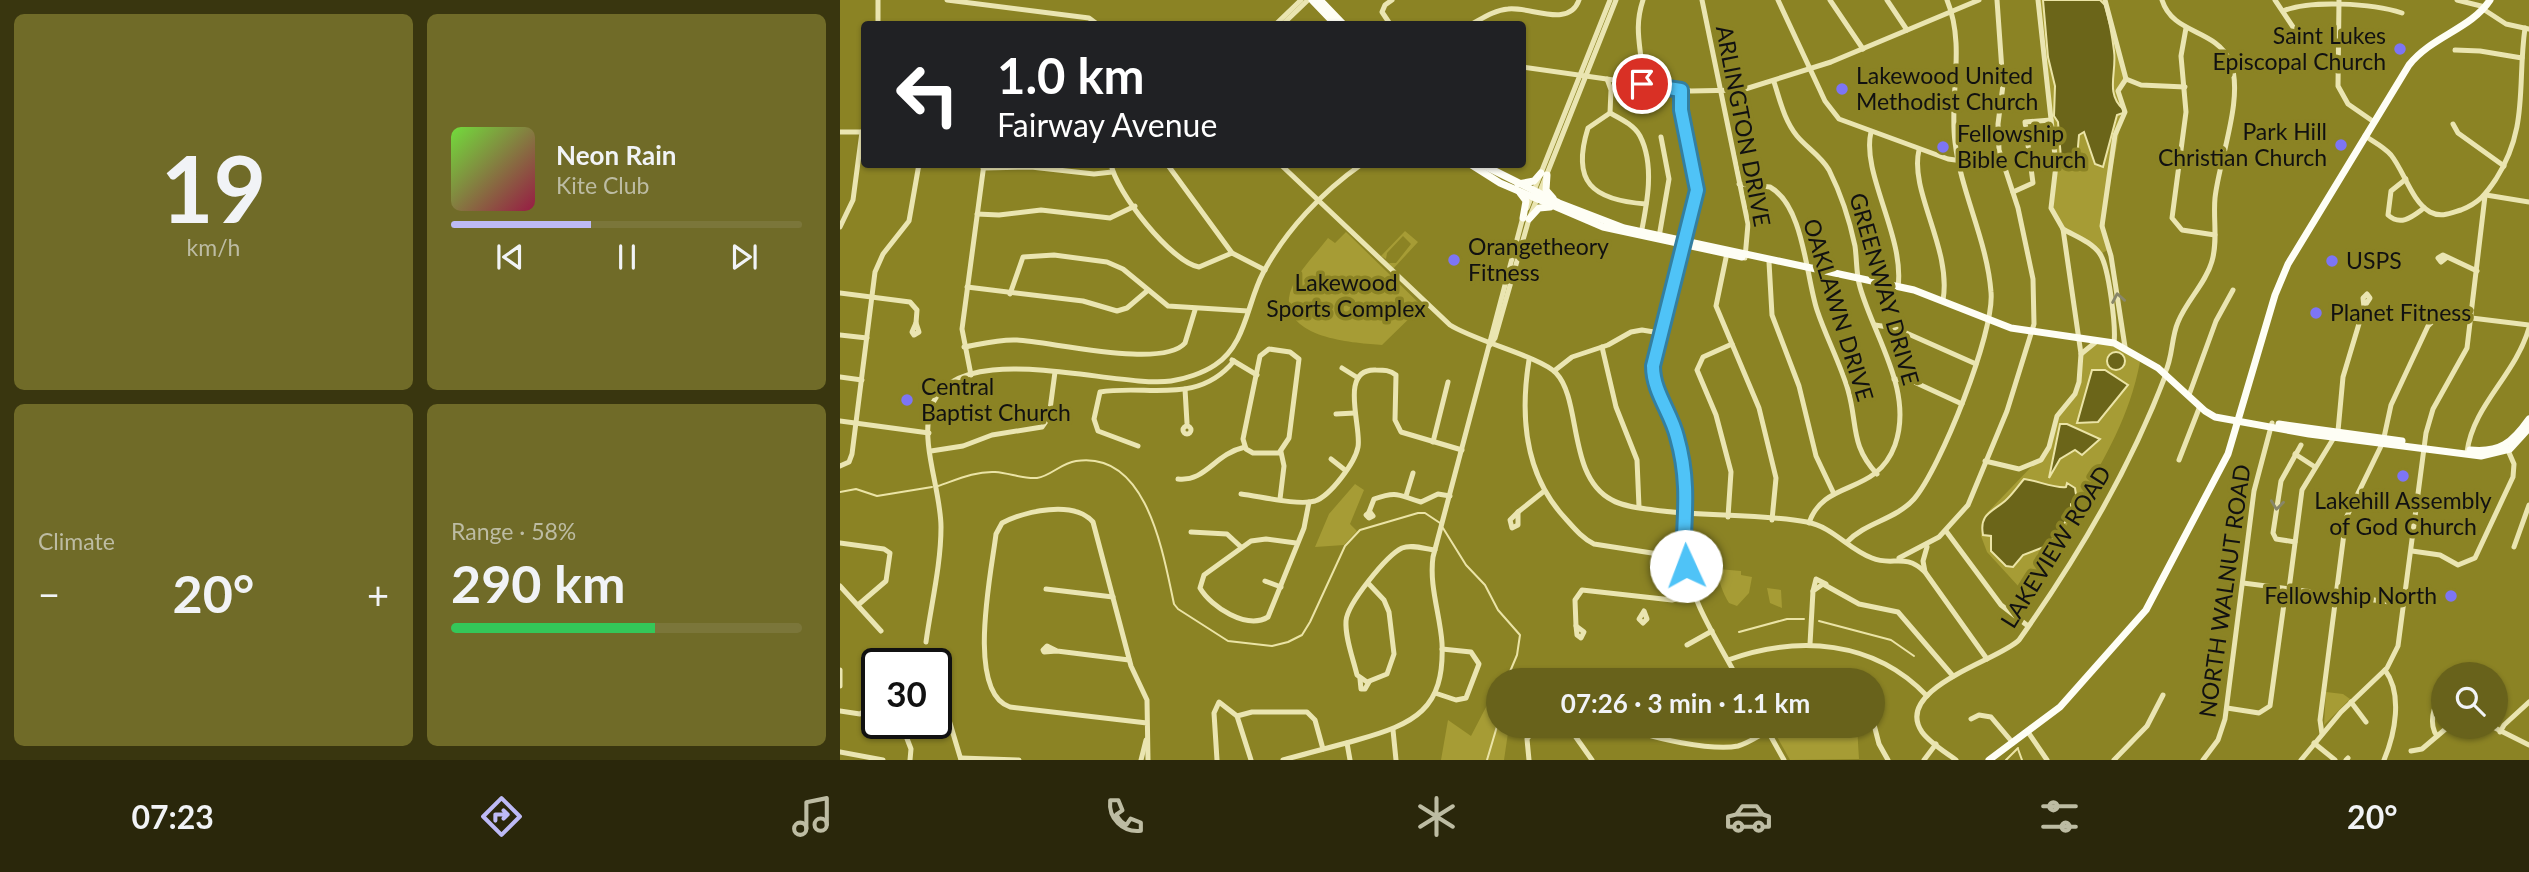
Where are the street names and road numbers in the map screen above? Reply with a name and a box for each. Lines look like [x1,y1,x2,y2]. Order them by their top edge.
street label: ARLINGTON DRIVE [1711,23,1777,229]
street label: GREENWAY DRIVE [1844,189,1926,388]
street label: OAKLAWN DRIVE [1798,215,1880,404]
street label: LAKEVIEW ROAD [1994,460,2116,633]
street label: NORTH WALNUT ROAD [2192,462,2256,719]

